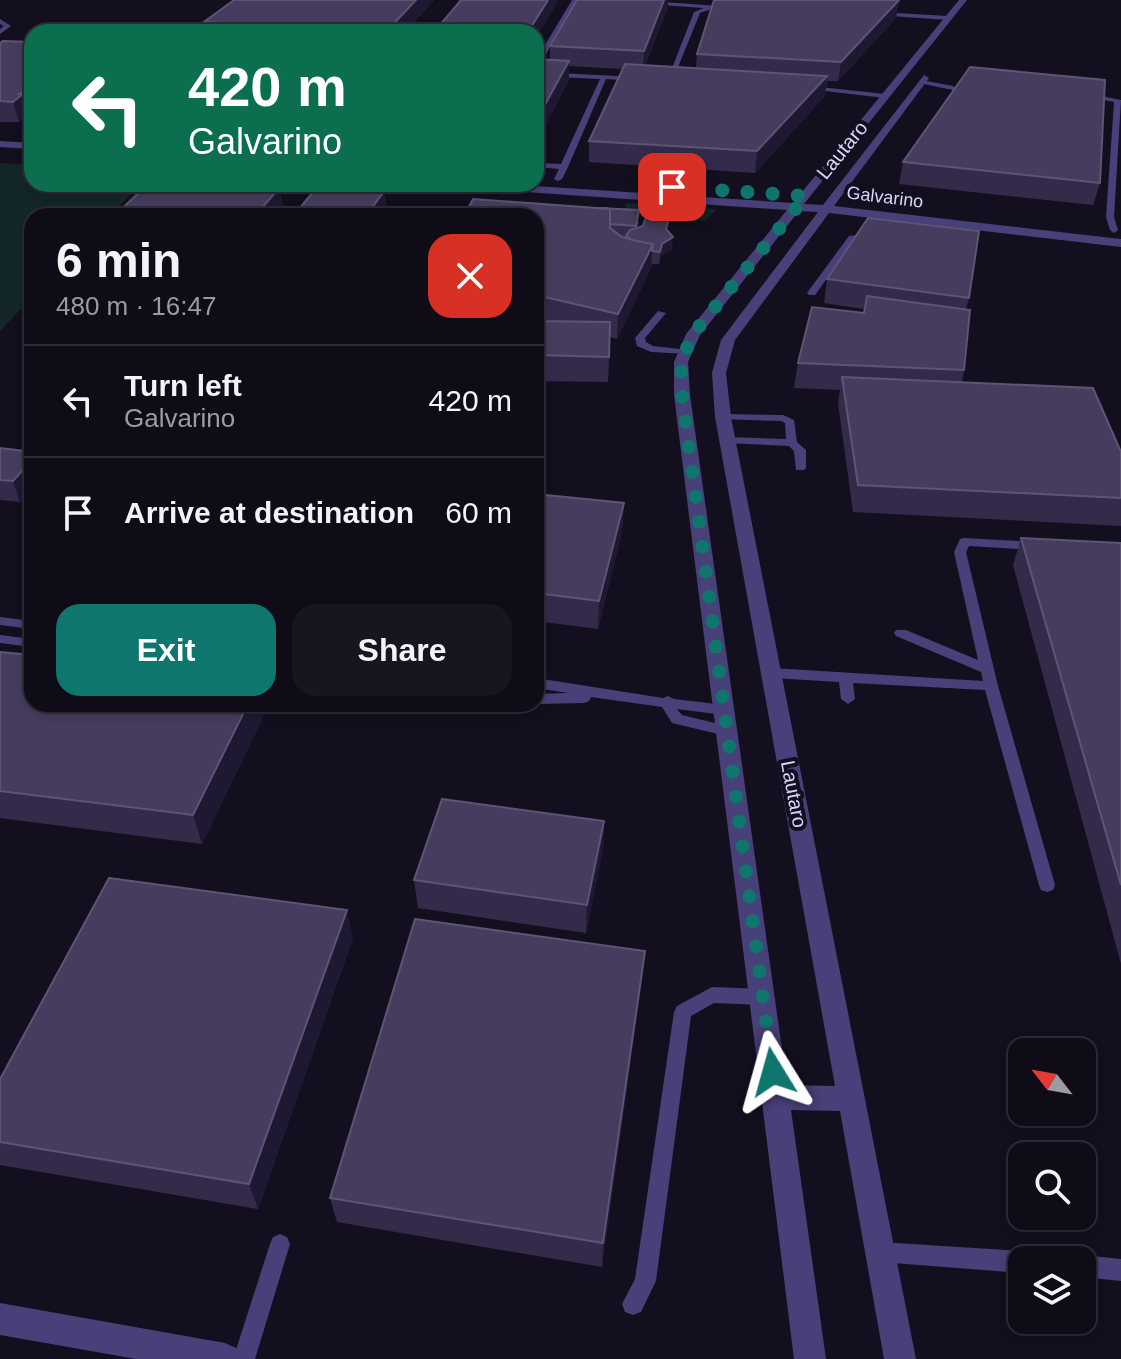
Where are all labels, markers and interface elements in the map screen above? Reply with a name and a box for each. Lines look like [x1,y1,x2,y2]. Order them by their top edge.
text: 420 m [188,55,347,118]
icon: left [56,56,160,160]
street label: Lautaro [812,117,872,183]
text: Galvarino [188,121,342,162]
pin [638,153,706,221]
icon: arrive [650,165,694,209]
street label: Galvarino [846,182,924,212]
text: 6 min [56,234,181,287]
button: close [428,234,512,318]
text: 480 m · 16:47 [56,291,216,321]
text: Turn left [124,369,242,402]
icon: left [56,379,100,423]
text: 420 m [429,384,512,417]
text: Galvarino [124,403,235,433]
icon: arrive [56,491,100,535]
text: Arrive at destination [124,496,414,529]
text: 60 m [445,496,512,529]
button: Exit [56,604,276,696]
button: Share [292,604,512,696]
street label: Lautaro [777,759,811,829]
position arrow [731,1030,815,1114]
north arrow [1008,1038,1096,1126]
map controls [1008,1038,1096,1334]
button: search [1008,1142,1096,1230]
button: layers [1008,1246,1096,1334]

